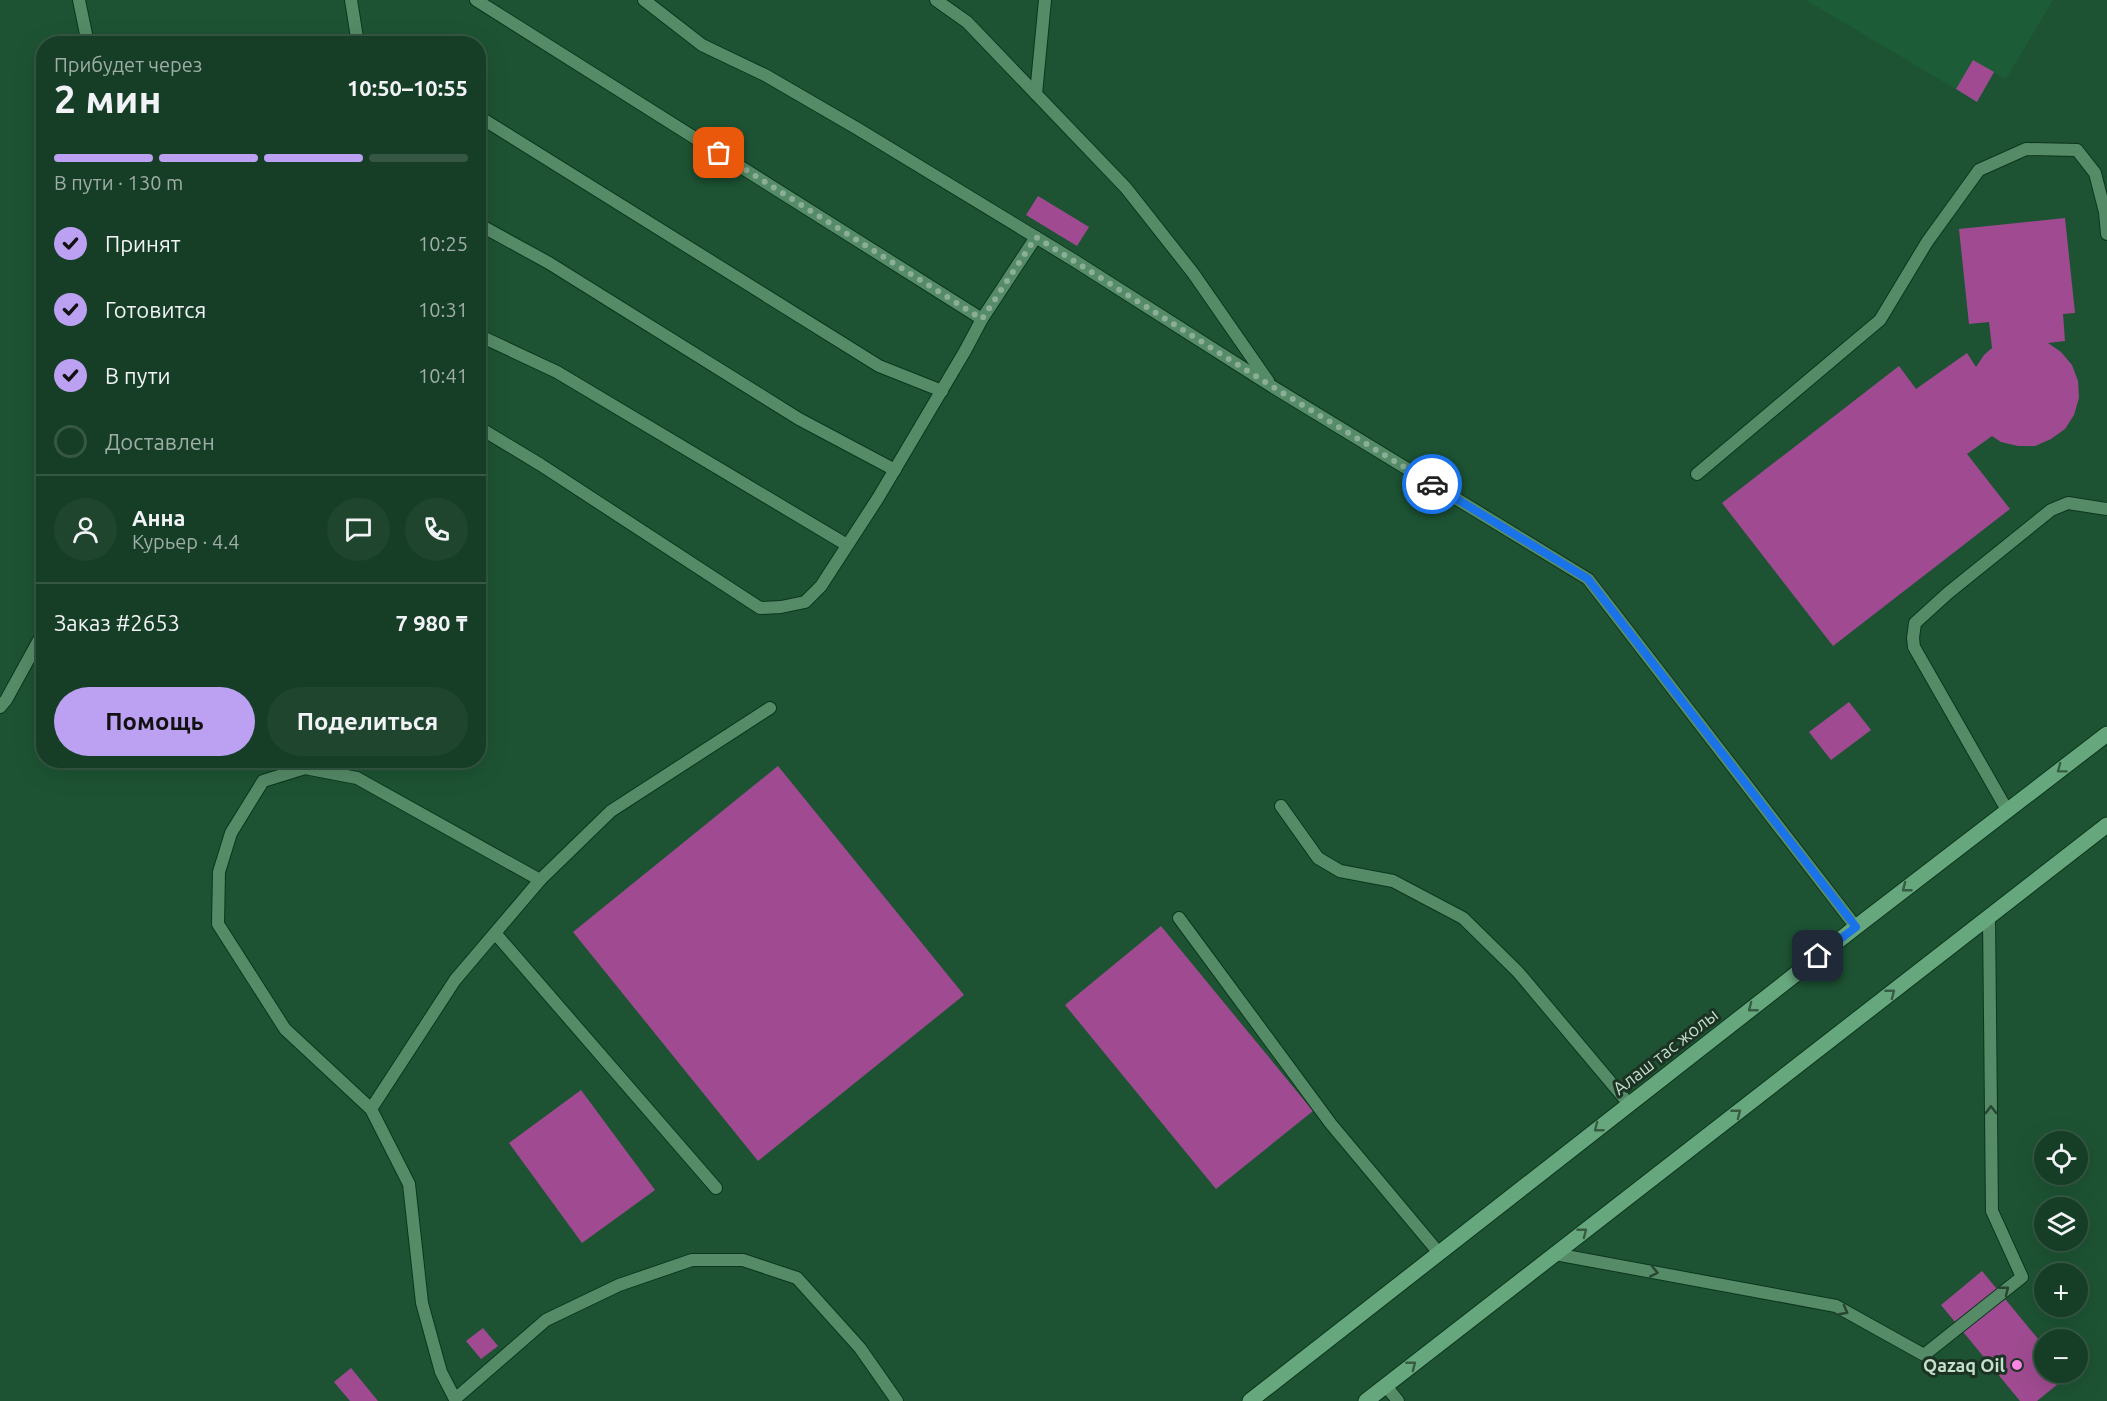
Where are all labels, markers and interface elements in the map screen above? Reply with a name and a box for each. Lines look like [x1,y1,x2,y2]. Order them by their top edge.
text: Прибудет через [54,53,202,76]
text: 10:50–10:55 [347,75,468,100]
text: 2 мин [54,77,162,120]
pin [693,127,744,178]
icon: bag [702,136,735,169]
text: В пути · 130 m [54,171,183,194]
icon: check [54,227,87,260]
text: Принят [105,231,181,256]
text: 10:25 [418,232,468,255]
icon: check [54,293,87,326]
text: Готовится [105,297,206,322]
text: 10:31 [418,298,468,321]
icon: check [54,359,87,392]
text: В пути [105,363,171,388]
text: 10:41 [418,364,468,387]
text: Доставлен [105,429,215,454]
courier [1402,454,1462,514]
icon: car [1416,468,1449,501]
button: person [54,498,117,561]
button: chat [327,498,390,561]
button: phone [405,498,468,561]
text: Анна [132,505,185,530]
text: Курьер · 4.4 [132,530,239,553]
text: Заказ #2653 [54,610,180,635]
text: 7 980 ₸ [396,610,468,635]
button: Помощь [54,687,255,756]
button: Поделиться [267,687,468,756]
one-way arrow [2056,762,2067,773]
one-way arrow [1902,881,1913,892]
pin [1792,930,1843,981]
icon: home [1801,939,1834,972]
one-way arrow [1884,990,1895,1001]
one-way arrow [1748,1000,1759,1011]
street label: Алаш тас жолы [1608,1004,1722,1098]
one-way arrow [1985,1105,1997,1114]
one-way arrow [1730,1109,1741,1120]
one-way arrow [1594,1120,1605,1131]
map controls [2034,1131,2088,1383]
button: locate [2034,1131,2088,1185]
button: layers [2034,1197,2088,1251]
one-way arrow [1576,1229,1587,1240]
button: + [2034,1263,2088,1317]
one-way arrow [1648,1265,1658,1278]
one-way arrow [1999,1287,2010,1298]
one-way arrow [1838,1304,1849,1315]
button: − [2034,1329,2088,1383]
place label: Qazaq Oil [1923,1355,2006,1375]
marker: Qazaq Oil [2010,1358,2024,1372]
one-way arrow [1406,1362,1417,1373]

